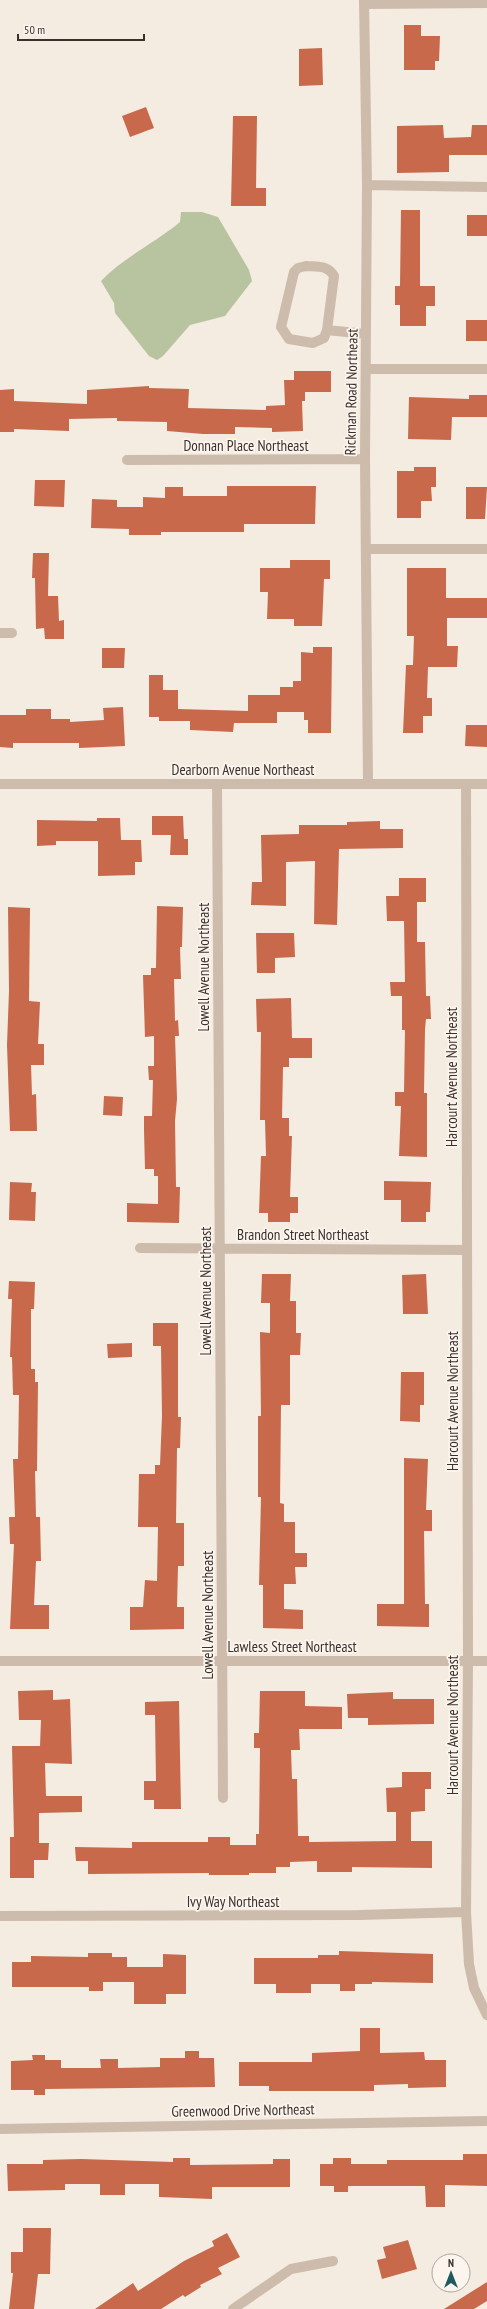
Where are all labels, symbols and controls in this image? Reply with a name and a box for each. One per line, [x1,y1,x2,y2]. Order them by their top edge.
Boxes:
scale bar [18,16,144,42]
text: 50 m [24,22,45,37]
street label: Rickman Road Northeast [340,328,362,456]
street label: Donnan Place Northeast [183,436,309,455]
street label: Dearborn Avenue Northeast [172,760,314,779]
street label: Lowell Avenue Northeast [194,903,213,1031]
street label: Harcourt Avenue Northeast [442,1007,461,1147]
street label: Brandon Street Northeast [237,1225,369,1244]
street label: Lowell Avenue Northeast [196,1227,215,1355]
street label: Harcourt Avenue Northeast [443,1331,462,1471]
street label: Lowell Avenue Northeast [198,1551,217,1679]
street label: Lawless Street Northeast [227,1637,357,1656]
street label: Harcourt Avenue Northeast [443,1655,462,1795]
street label: Ivy Way Northeast [187,1892,279,1911]
street label: Greenwood Drive Northeast [171,2099,315,2121]
north arrow [431,2253,471,2293]
text: N [448,2256,454,2270]

